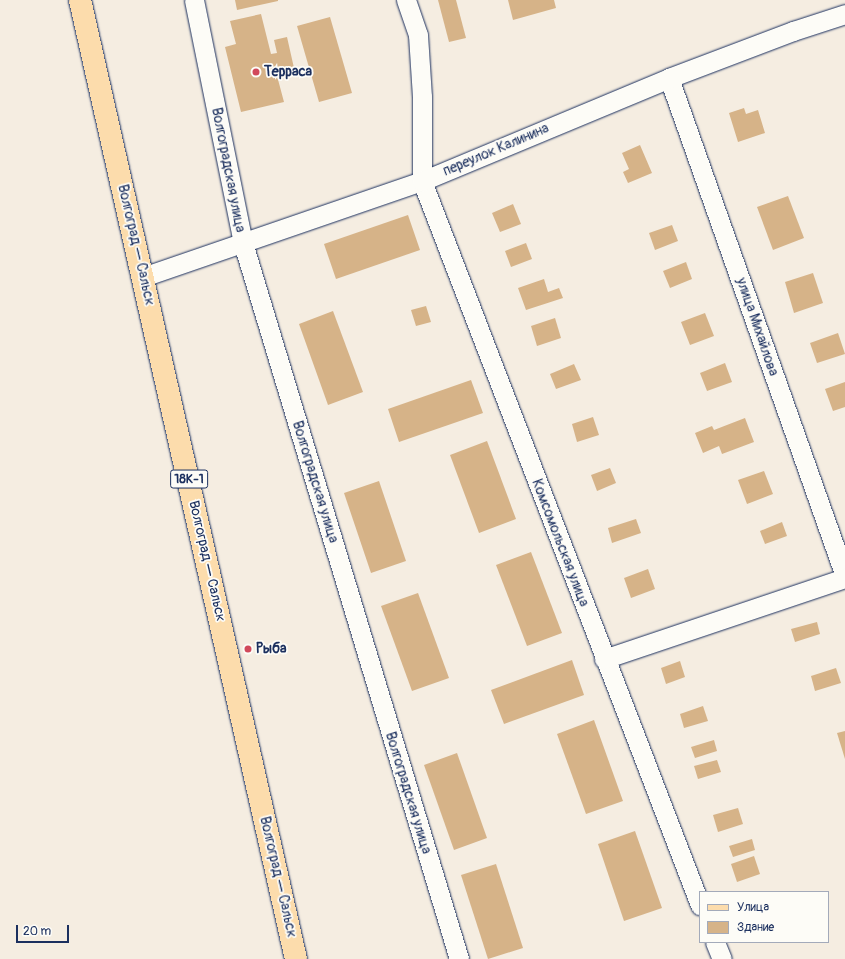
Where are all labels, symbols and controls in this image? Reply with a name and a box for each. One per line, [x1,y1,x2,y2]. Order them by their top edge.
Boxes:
place label: Терраса [264,64,312,80]
marker: Терраса [251,67,261,77]
street label: Волгоградская улица [208,106,248,234]
street label: переулок Калинина [440,120,552,180]
street label: Волгоград — Сальск [114,183,158,307]
street label: улица Михайлова [732,276,782,378]
street label: Волгоградская улица [288,419,342,545]
road number: 18К-1 [170,468,208,490]
street label: Комсомольская улица [528,477,592,609]
street label: Волгоград — Сальск [185,499,229,623]
place label: Рыба [256,641,287,657]
marker: Рыба [243,644,253,654]
street label: Волгоградская улица [381,730,435,856]
street label: Волгоград — Сальск [256,815,300,939]
legend [699,891,829,943]
text: Улица [737,900,769,915]
scale bar [18,917,71,943]
text: Здание [737,920,774,935]
text: 20 m [23,924,51,939]

